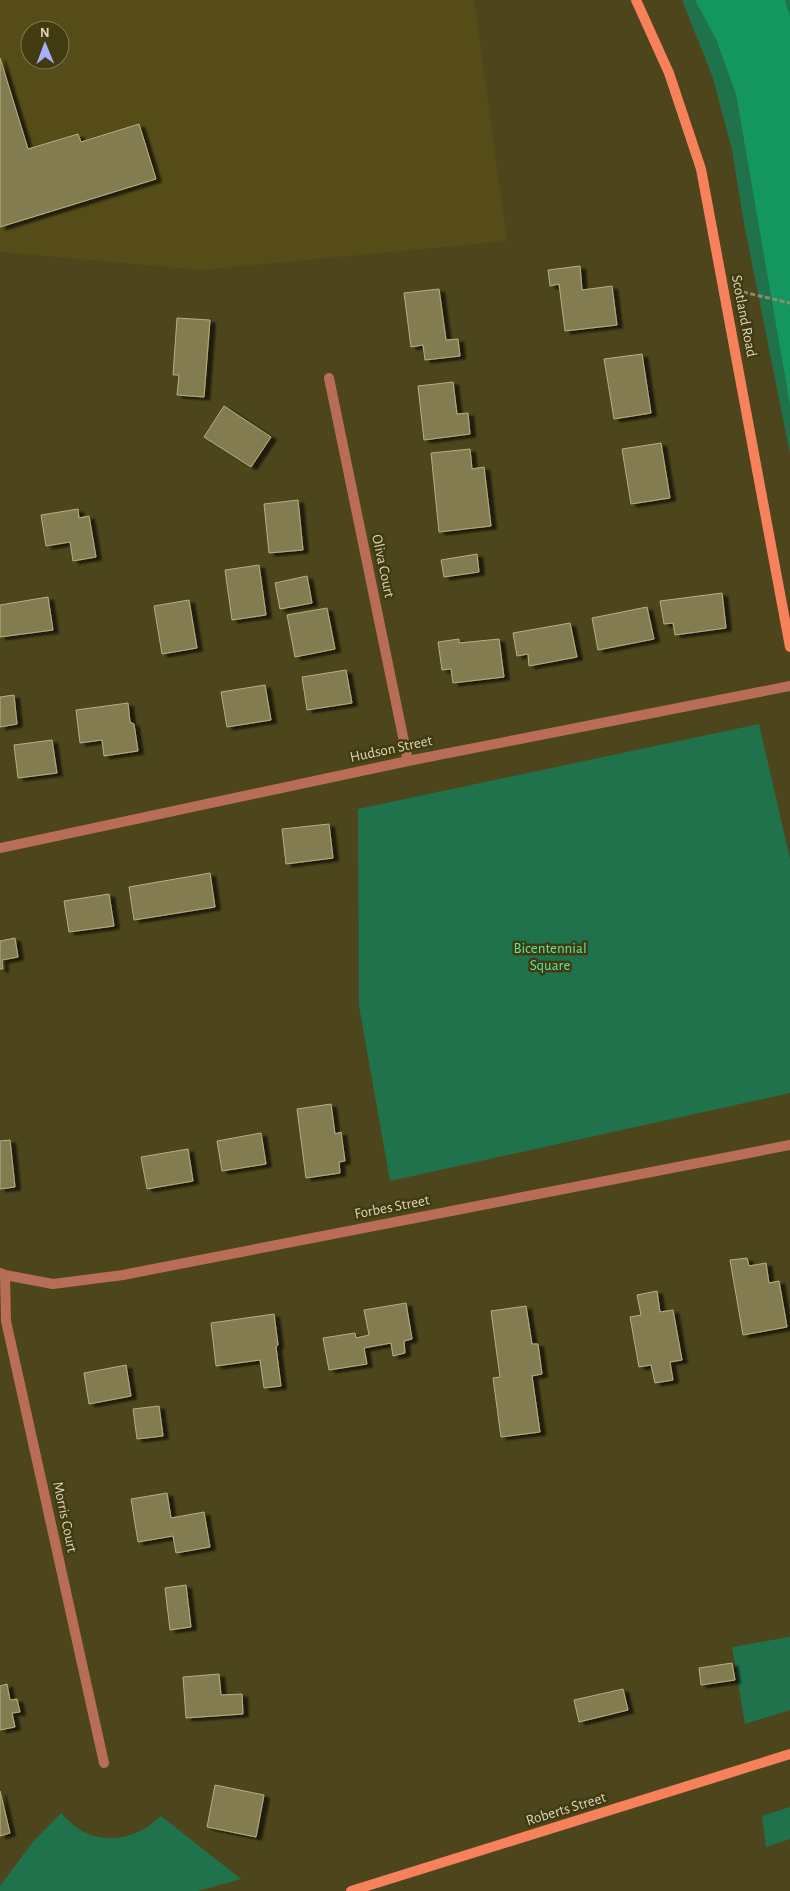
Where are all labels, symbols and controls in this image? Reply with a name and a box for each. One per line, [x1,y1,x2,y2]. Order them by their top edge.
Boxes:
north arrow [20,20,70,70]
text: N [40,26,50,40]
street label: Scotland Road [729,274,759,358]
street label: Oliva Court [369,533,397,599]
street label: Hudson Street [348,733,434,765]
park label: Bicentennial Square [513,941,587,973]
street label: Forbes Street [353,1192,431,1222]
street label: Morris Court [50,1480,80,1554]
street label: Roberts Street [524,1790,608,1828]

